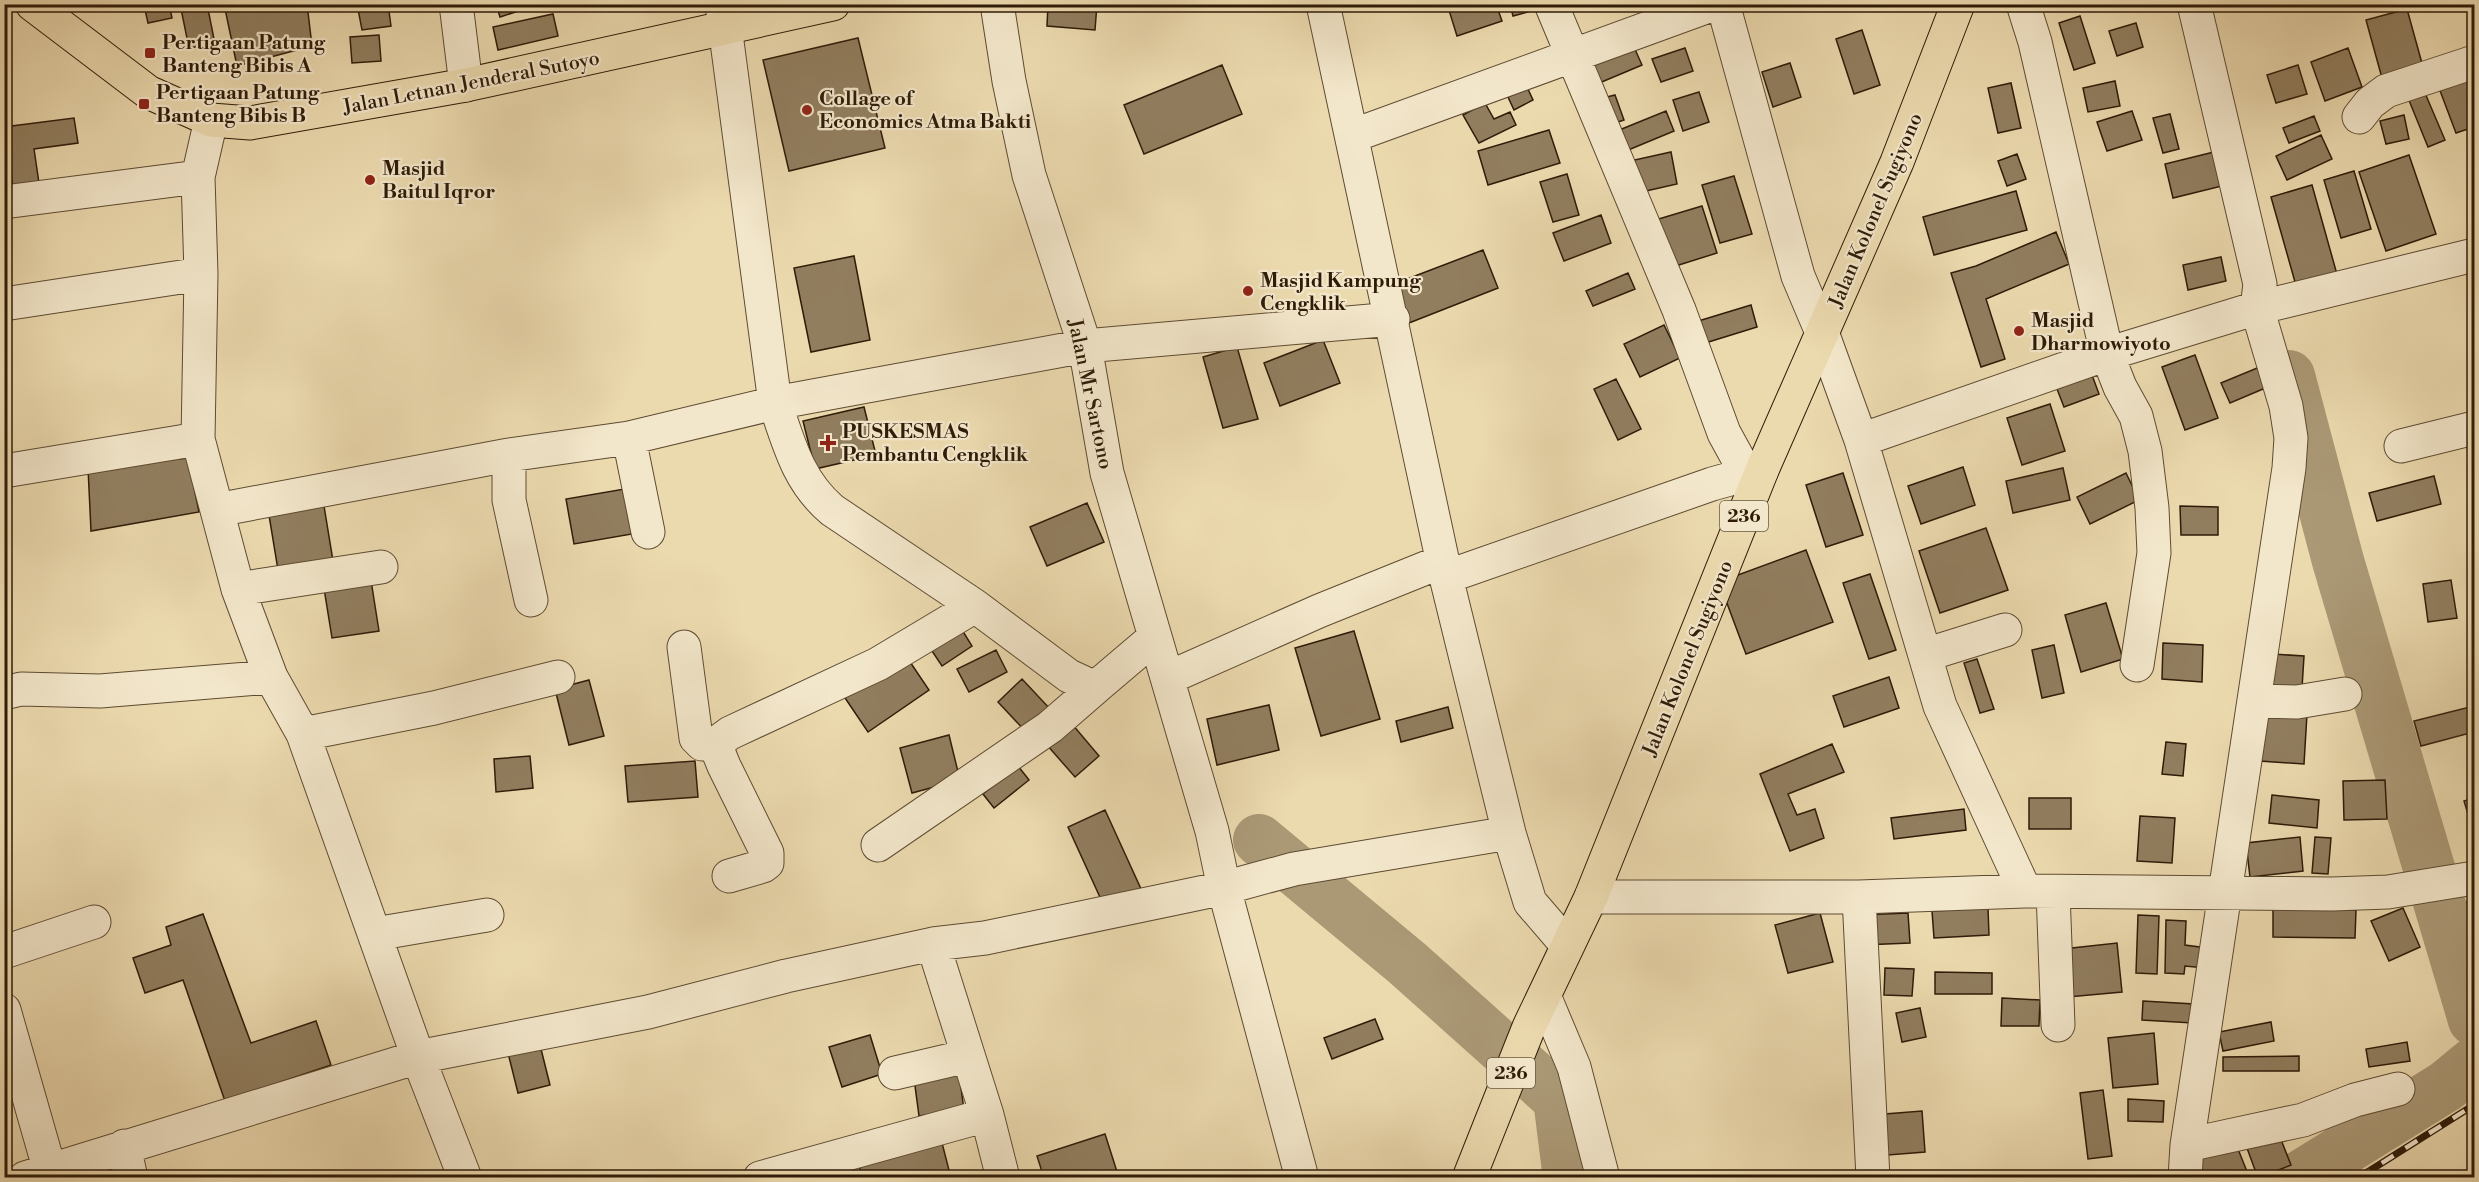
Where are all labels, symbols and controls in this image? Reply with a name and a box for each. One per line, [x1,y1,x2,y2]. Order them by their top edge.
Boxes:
place label: Pertigaan Patung Banteng Bibis A [162,31,326,79]
marker: Pertigaan Patung Banteng Bibis A [143,46,157,60]
street label: Jalan Letnan Jenderal Sutoyo [340,46,602,121]
place label: Pertigaan Patung Banteng Bibis B [156,81,320,129]
place label: Collage of Economics Atma Bakti [819,87,1032,135]
marker: Pertigaan Patung Banteng Bibis B [137,97,151,111]
marker: Collage of Economics Atma Bakti [800,103,814,117]
street label: Jalan Kolonel Sugiyono [1824,109,1929,313]
place label: Masjid Baitul Iqror [382,157,495,205]
marker: Masjid Baitul Iqror [363,173,377,187]
place label: Masjid Kampung Cengklik [1260,269,1421,317]
marker: Masjid Kampung Cengklik [1241,284,1255,298]
place label: Masjid Dharmowiyoto [2031,309,2171,357]
street label: Jalan Mr Sartono [1061,316,1118,472]
marker: Masjid Dharmowiyoto [2012,324,2026,338]
place label: PUSKESMAS Pembantu Cengklik [842,420,1029,468]
marker: PUSKESMAS Pembantu Cengklik [819,434,837,452]
road number: 236 [1720,501,1768,531]
street label: Jalan Kolonel Sugiyono [1637,557,1739,761]
road number: 236 [1487,1058,1535,1088]

